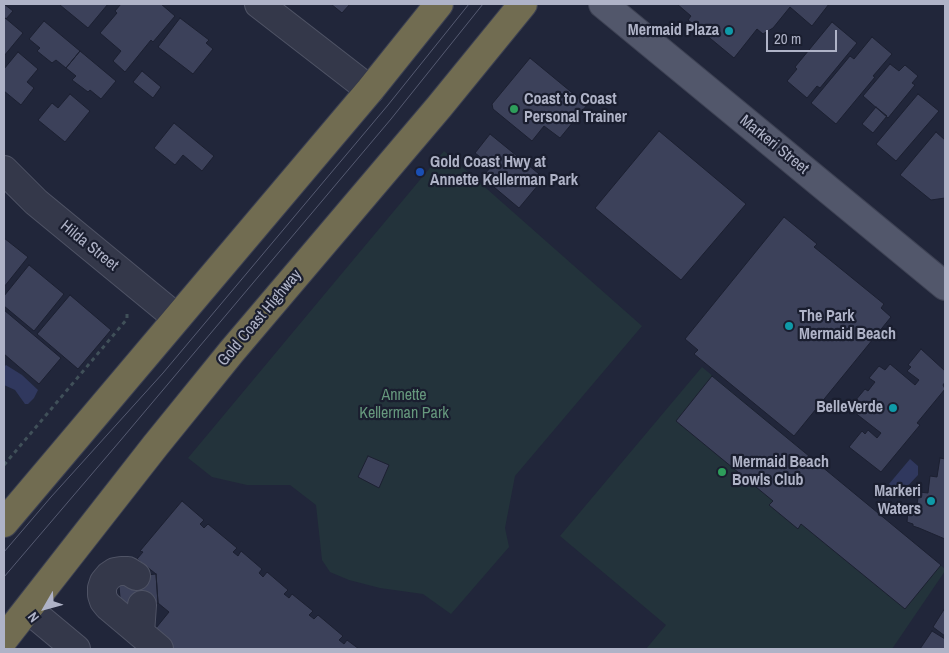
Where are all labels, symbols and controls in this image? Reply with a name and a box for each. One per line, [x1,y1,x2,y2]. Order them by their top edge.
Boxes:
scale bar [769,20,840,52]
place label: Mermaid Plaza [628,21,719,41]
marker: Mermaid Plaza [723,25,735,37]
text: 20 m [774,28,801,49]
place label: Coast to Coast Personal Trainer [524,90,627,128]
marker: Coast to Coast Personal Trainer [508,103,520,115]
street label: Markeri Street [736,111,812,179]
place label: Gold Coast Hwy at Annette Kellerman Park [430,153,578,191]
marker: Gold Coast Hwy at Annette Kellerman Park [414,166,426,178]
street label: Hilda Street [56,217,122,275]
street label: Gold Coast Highway [214,266,306,370]
place label: The Park Mermaid Beach [799,307,896,345]
marker: The Park Mermaid Beach [783,320,795,332]
park label: Annette Kellerman Park [359,386,449,424]
place label: BelleVerde [816,398,883,418]
marker: BelleVerde [887,402,899,414]
place label: Mermaid Beach Bowls Club [732,453,829,491]
marker: Mermaid Beach Bowls Club [716,466,728,478]
place label: Markeri Waters [874,482,921,520]
marker: Markeri Waters [925,495,937,507]
north arrow [20,583,70,633]
text: N [24,608,43,626]

